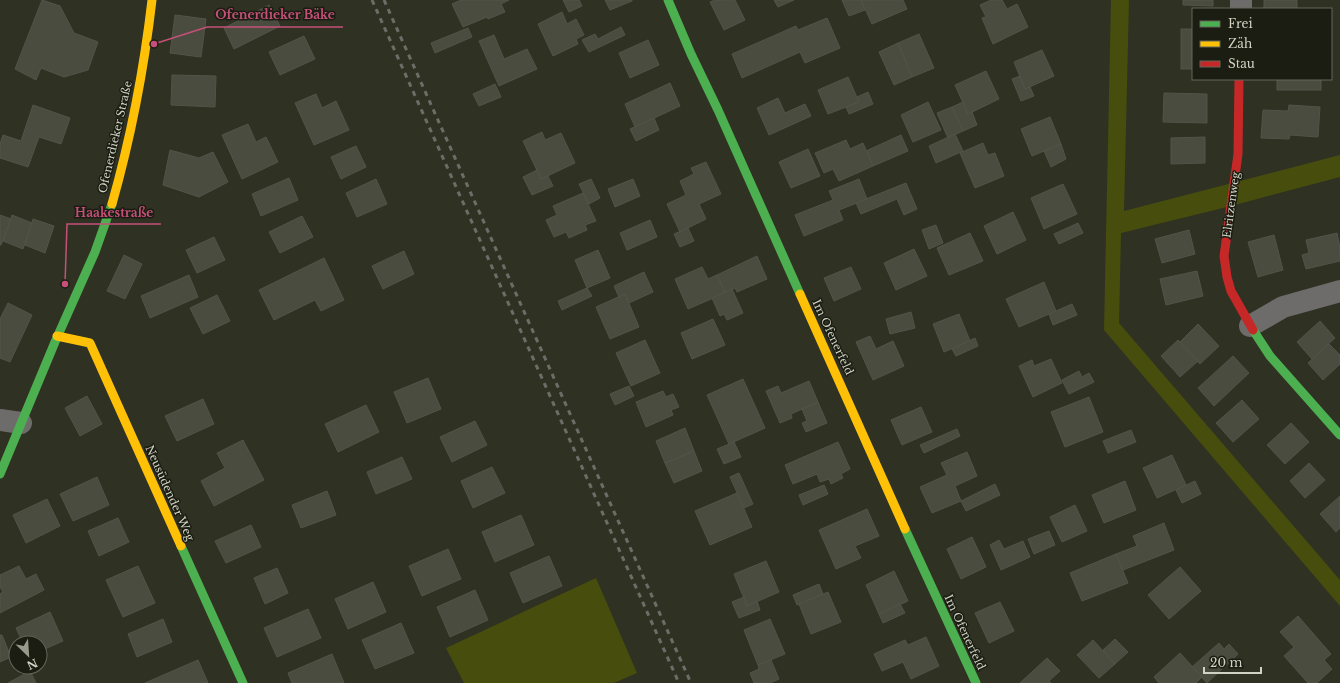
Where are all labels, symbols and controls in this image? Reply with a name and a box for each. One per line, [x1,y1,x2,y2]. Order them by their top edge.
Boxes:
callout: Ofenerdieker Bäke [207,3,343,27]
text: Ofenerdieker Bäke [215,7,335,22]
legend [1192,8,1332,80]
text: Frei [1228,16,1253,31]
text: Zäh [1228,36,1252,51]
text: Stau [1228,56,1255,71]
street label: Ofenerdieker Straße [95,80,135,194]
street label: Elritzenweg [1219,171,1243,239]
callout: Haakestraße [67,200,161,224]
text: Haakestraße [75,205,153,220]
street label: Im Ofenerfeld [809,297,857,377]
street label: Neusüdender Weg [143,443,198,543]
street label: Im Ofenerfeld [941,592,989,672]
north arrow [8,635,48,675]
scale bar [1204,649,1261,675]
text: 20 m [1210,655,1242,670]
text: N [24,656,40,673]

